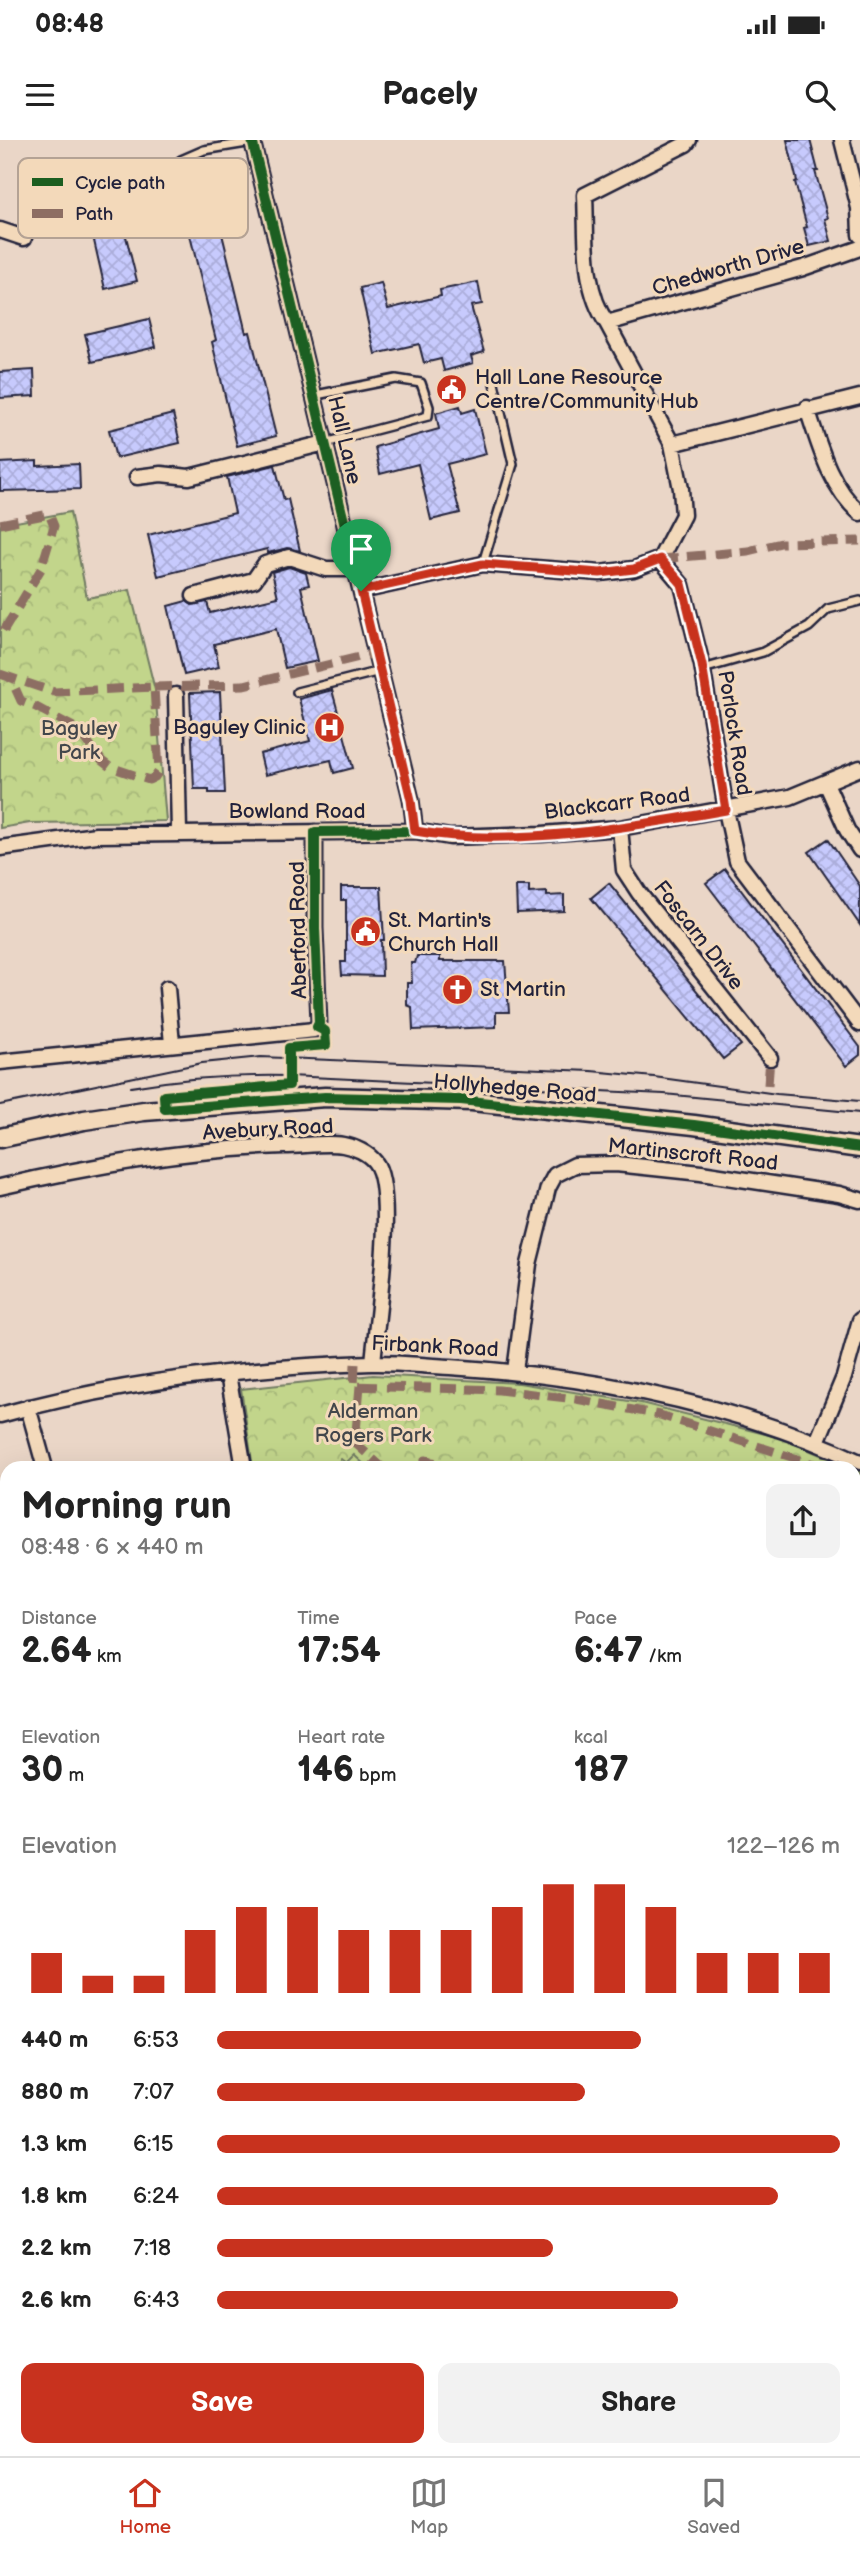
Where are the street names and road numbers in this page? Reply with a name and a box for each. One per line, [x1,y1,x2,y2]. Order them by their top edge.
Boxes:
street label: Chedworth Drive [649,234,807,301]
street label: Hall Lane [322,393,367,487]
street label: Porlock Road [712,669,757,797]
street label: Blackcarr Road [543,782,691,825]
street label: Bowland Road [228,799,366,824]
street label: Aberford Road [285,861,312,999]
street label: Foscarn Drive [648,876,749,995]
street label: Hollyhedge Road [433,1069,597,1108]
street label: Avebury Road [202,1114,334,1145]
street label: Martinscroft Road [607,1133,779,1176]
street label: Firbank Road [371,1331,499,1362]

